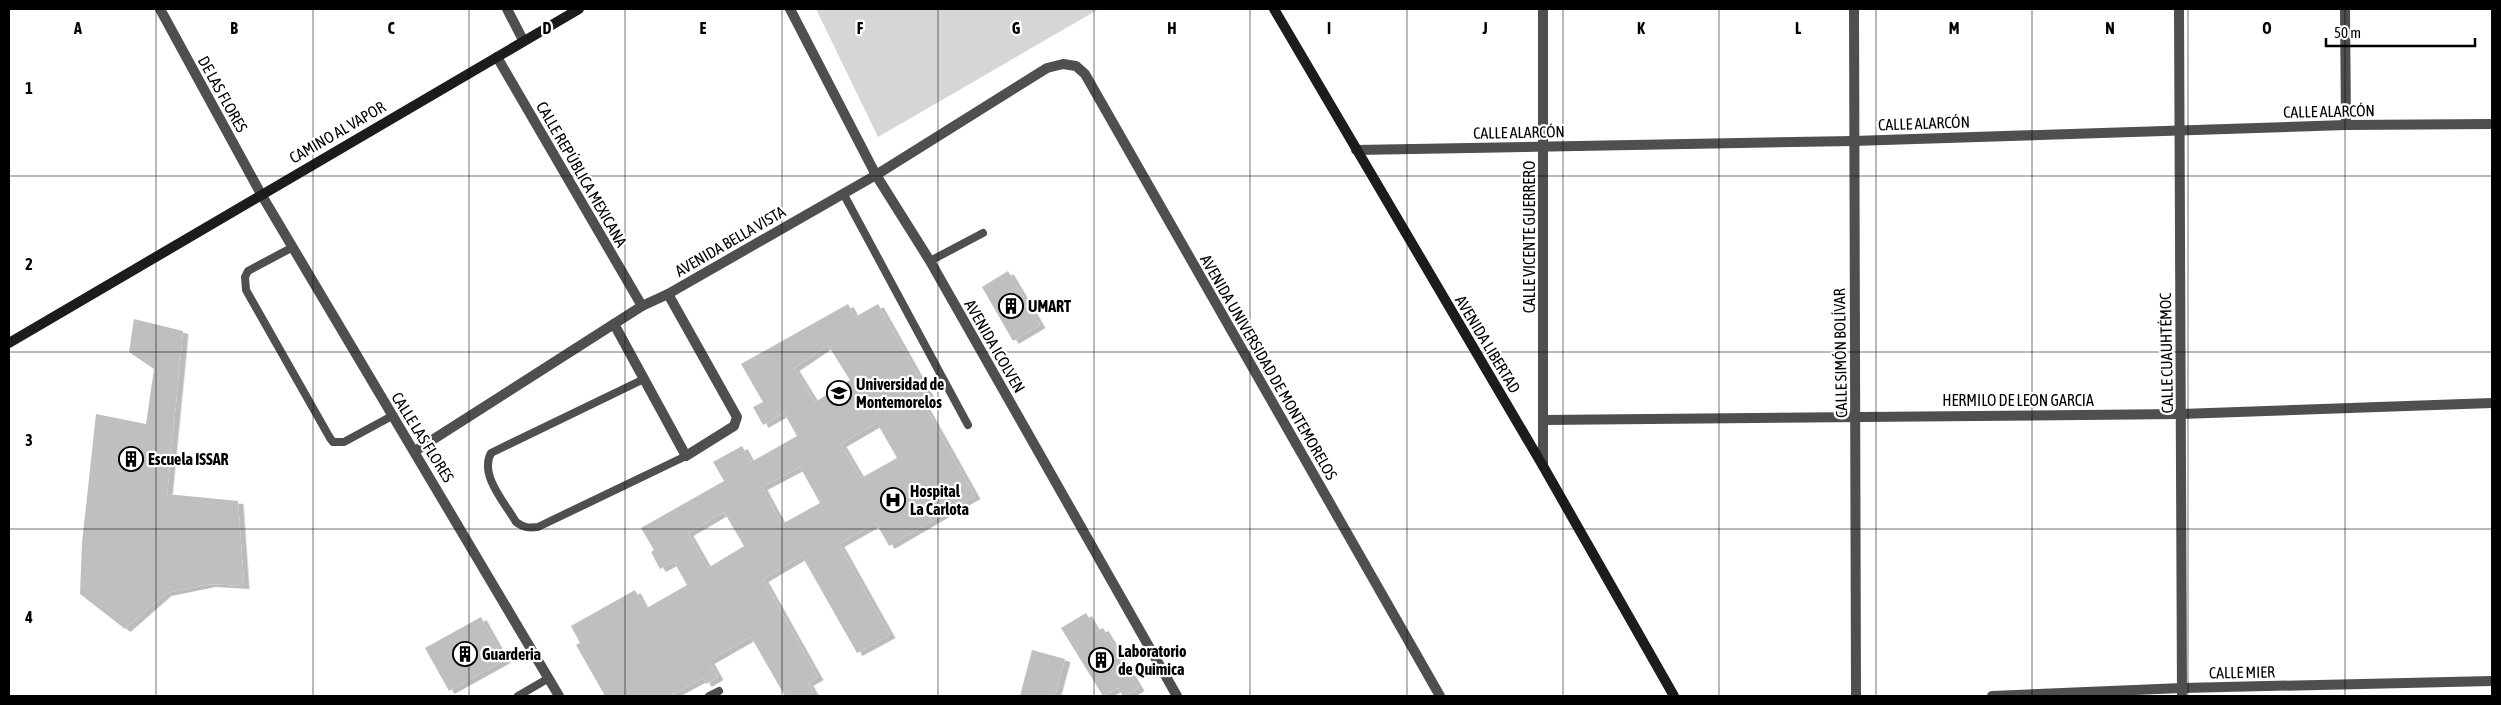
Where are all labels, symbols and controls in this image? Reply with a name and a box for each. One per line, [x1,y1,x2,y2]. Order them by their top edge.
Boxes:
scale bar [2326,15,2475,47]
text: A [73,19,82,37]
text: B [230,19,238,37]
text: C [387,19,395,37]
text: D [543,19,552,37]
text: E [700,19,707,37]
text: F [857,19,864,37]
text: G [1012,19,1021,37]
text: H [1167,19,1177,37]
text: I [1327,19,1331,37]
text: J [1481,19,1488,37]
text: K [1637,19,1645,37]
text: L [1795,19,1802,37]
text: M [1949,19,1959,37]
text: N [2105,19,2115,37]
text: O [2262,19,2272,37]
text: 50 m [2334,24,2361,41]
street label: DE LAS FLORES [195,53,251,135]
text: 1 [25,79,33,97]
street label: CAMINO AL VAPOR [286,97,388,167]
street label: CALLE REPÚBLICA MEXICANA [533,98,631,250]
street label: CALLE ALARCÓN [2283,101,2375,121]
street label: CALLE ALARCÓN [1878,112,1970,134]
street label: CALLE ALARCÓN [1473,122,1565,142]
street label: CALLE VICENTE GUERRERO [1520,161,1538,313]
street label: AVENIDA BELLA VISTA [672,202,788,280]
street label: AVENIDA UNIVERSIDAD DE MONTEMORELOS [1197,251,1341,483]
text: 2 [25,255,33,273]
street label: CALLE SIMÓN BOLÍVAR [1830,288,1850,418]
street label: AVENIDA LIBERTAD [1452,292,1524,396]
street label: CALLE CUAUHTÉMOC [2156,292,2176,414]
building icon: UMART [998,293,1024,319]
street label: AVENIDA ICOLVEN [961,296,1029,396]
place label: UMART [1028,297,1072,315]
place label: Universidad de Montemorelos [856,375,944,411]
school or university icon: Universidad de Montemorelos [826,380,852,406]
street label: CALLE LAS FLORES [388,389,458,486]
street label: HERMILO DE LEON GARCIA [1942,391,2094,409]
text: 3 [25,431,33,449]
building icon: Escuela ISSAR [118,446,144,472]
place label: Escuela ISSAR [148,450,229,468]
place label: Hospital La Carlota [910,482,969,518]
hospital icon: Hospital La Carlota [880,487,906,513]
text: 4 [24,608,33,626]
building icon: Guarderia [452,641,478,667]
place label: Laboratorio de Quimica [1118,642,1187,678]
place label: Guarderia [482,645,541,663]
building icon: Laboratorio de Quimica [1088,647,1114,673]
street label: CALLE MIER [2209,662,2275,682]

